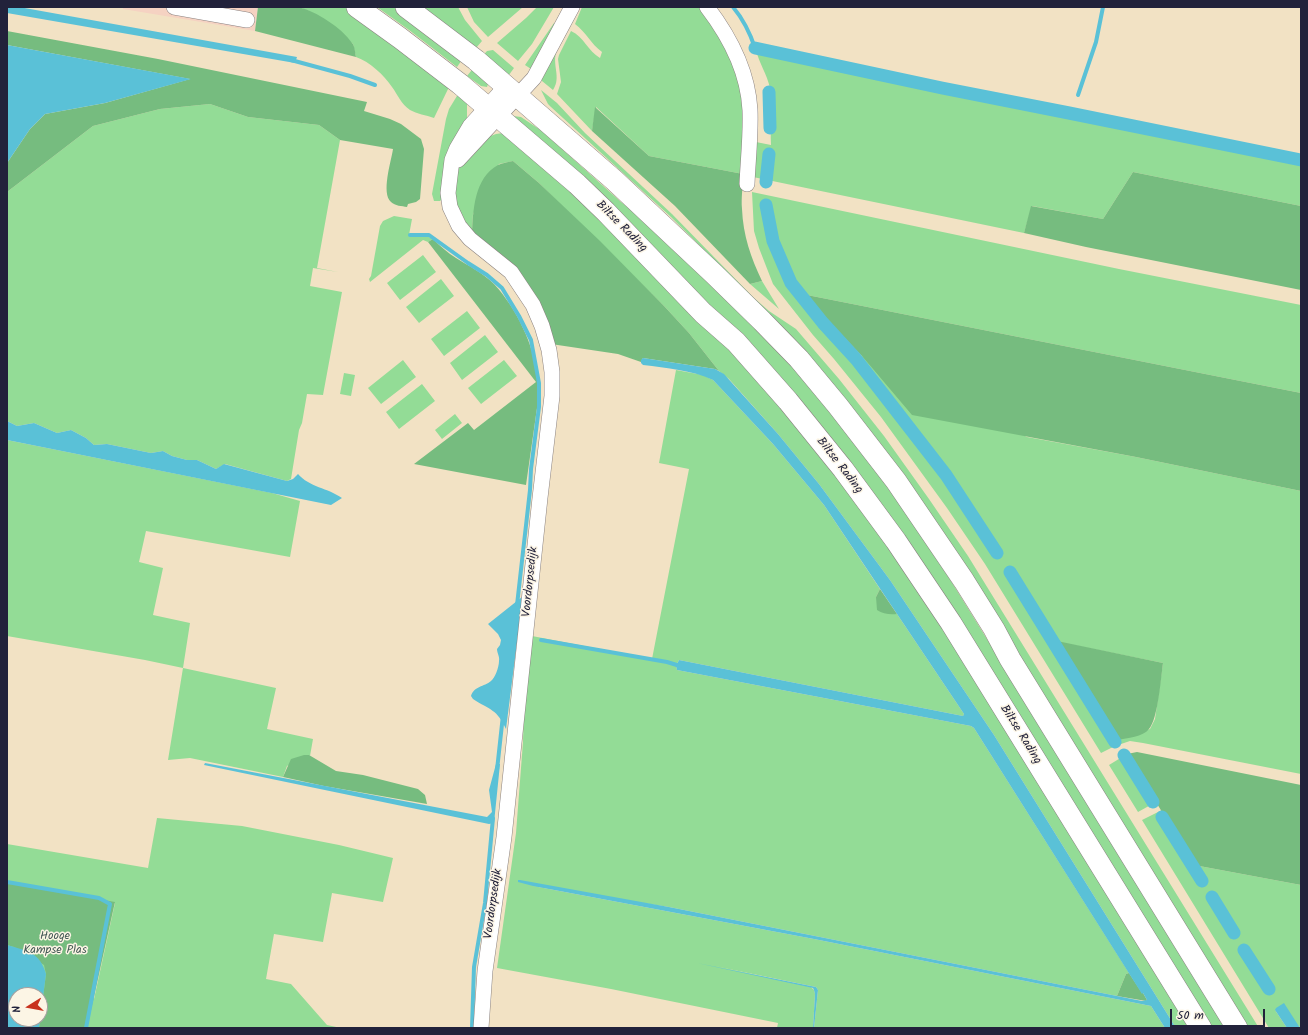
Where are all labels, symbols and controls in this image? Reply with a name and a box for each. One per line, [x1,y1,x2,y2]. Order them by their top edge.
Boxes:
street label: Biltse Rading [592,198,650,256]
street label: Biltse Rading [813,435,865,497]
street label: Voordorpsedijk [520,546,542,618]
street label: Biltse Rading [996,703,1044,767]
street label: Voordorpsedijk [482,868,506,940]
park label: Hooge Kampse Plas [23,930,87,958]
north arrow [8,987,48,1027]
scale bar [1172,1001,1267,1027]
text: N [8,1004,27,1014]
text: 50 m [1177,1006,1204,1025]

